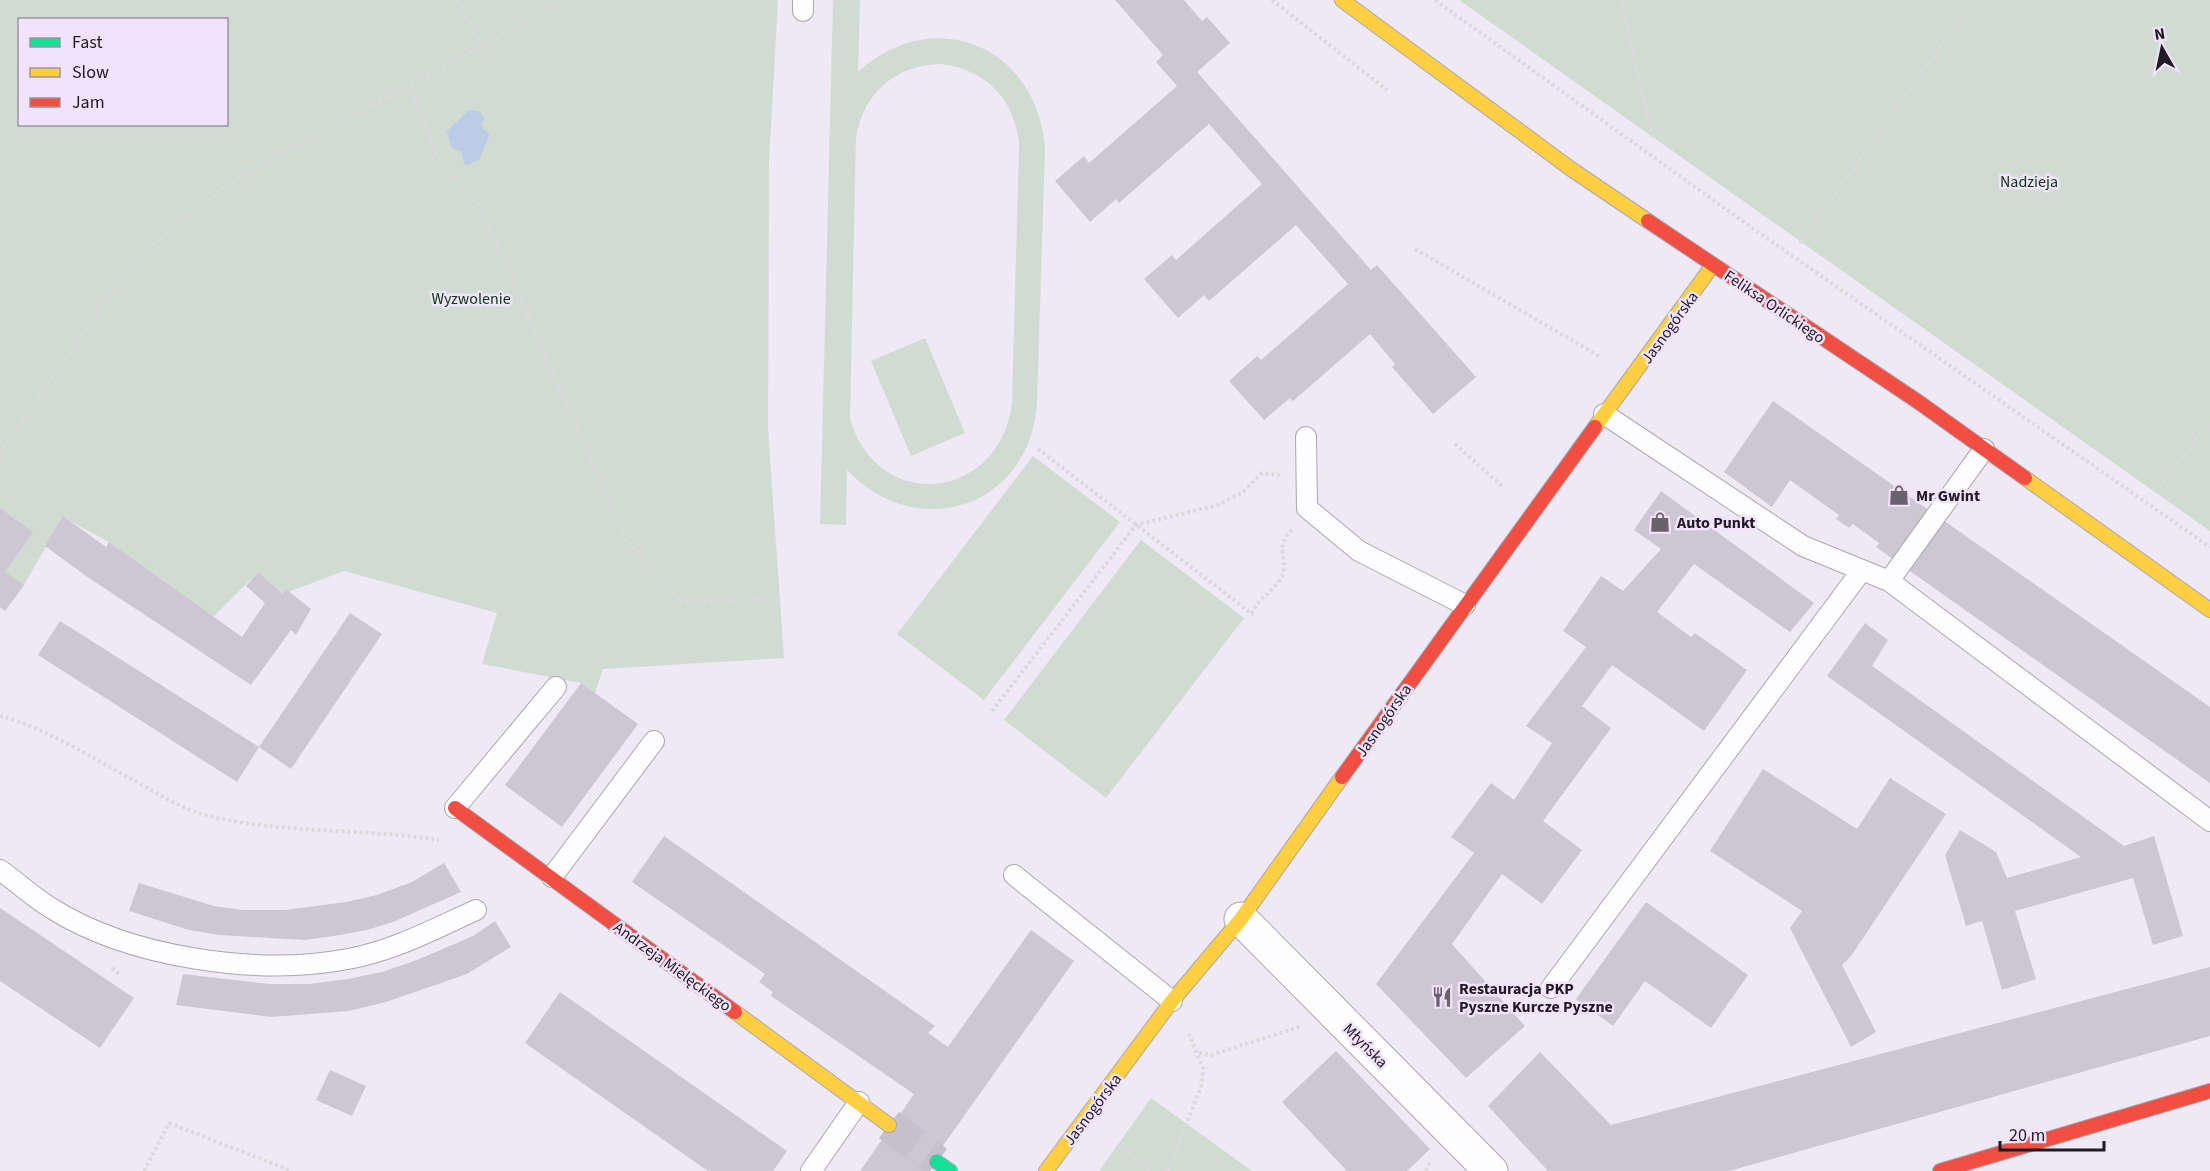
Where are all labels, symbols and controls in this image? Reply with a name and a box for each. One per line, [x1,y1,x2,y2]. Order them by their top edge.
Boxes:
legend [18,18,228,126]
north arrow [2132,18,2192,78]
text: N [2153,22,2167,46]
text: Fast [72,30,103,55]
text: Slow [72,60,109,85]
text: Jam [72,90,105,115]
park label: Nadzieja [2000,171,2058,193]
street label: Feliksa Orlickiego [1720,265,1829,349]
street label: Jasnogórska [1636,287,1704,368]
park label: Wyzwolenie [431,288,511,310]
shop icon: Mr Gwint [1887,483,1911,507]
place label: Mr Gwint [1916,485,1980,507]
shop icon: Auto Punkt [1648,510,1672,534]
place label: Auto Punkt [1676,512,1755,534]
street label: Jasnogórska [1351,680,1417,761]
street label: Andrzeja Mielęckiego [609,917,736,1017]
place label: Restauracja PKP Pyszne Kurcze Pyszne [1459,978,1613,1018]
restaurant icon: Restauracja PKP Pyszne Kurcze Pyszne [1430,985,1454,1009]
street label: Młyńska [1338,1018,1393,1073]
street label: Jasnogórska [1059,1069,1127,1150]
scale bar [2000,1114,2104,1152]
text: 20 m [2009,1123,2045,1148]

